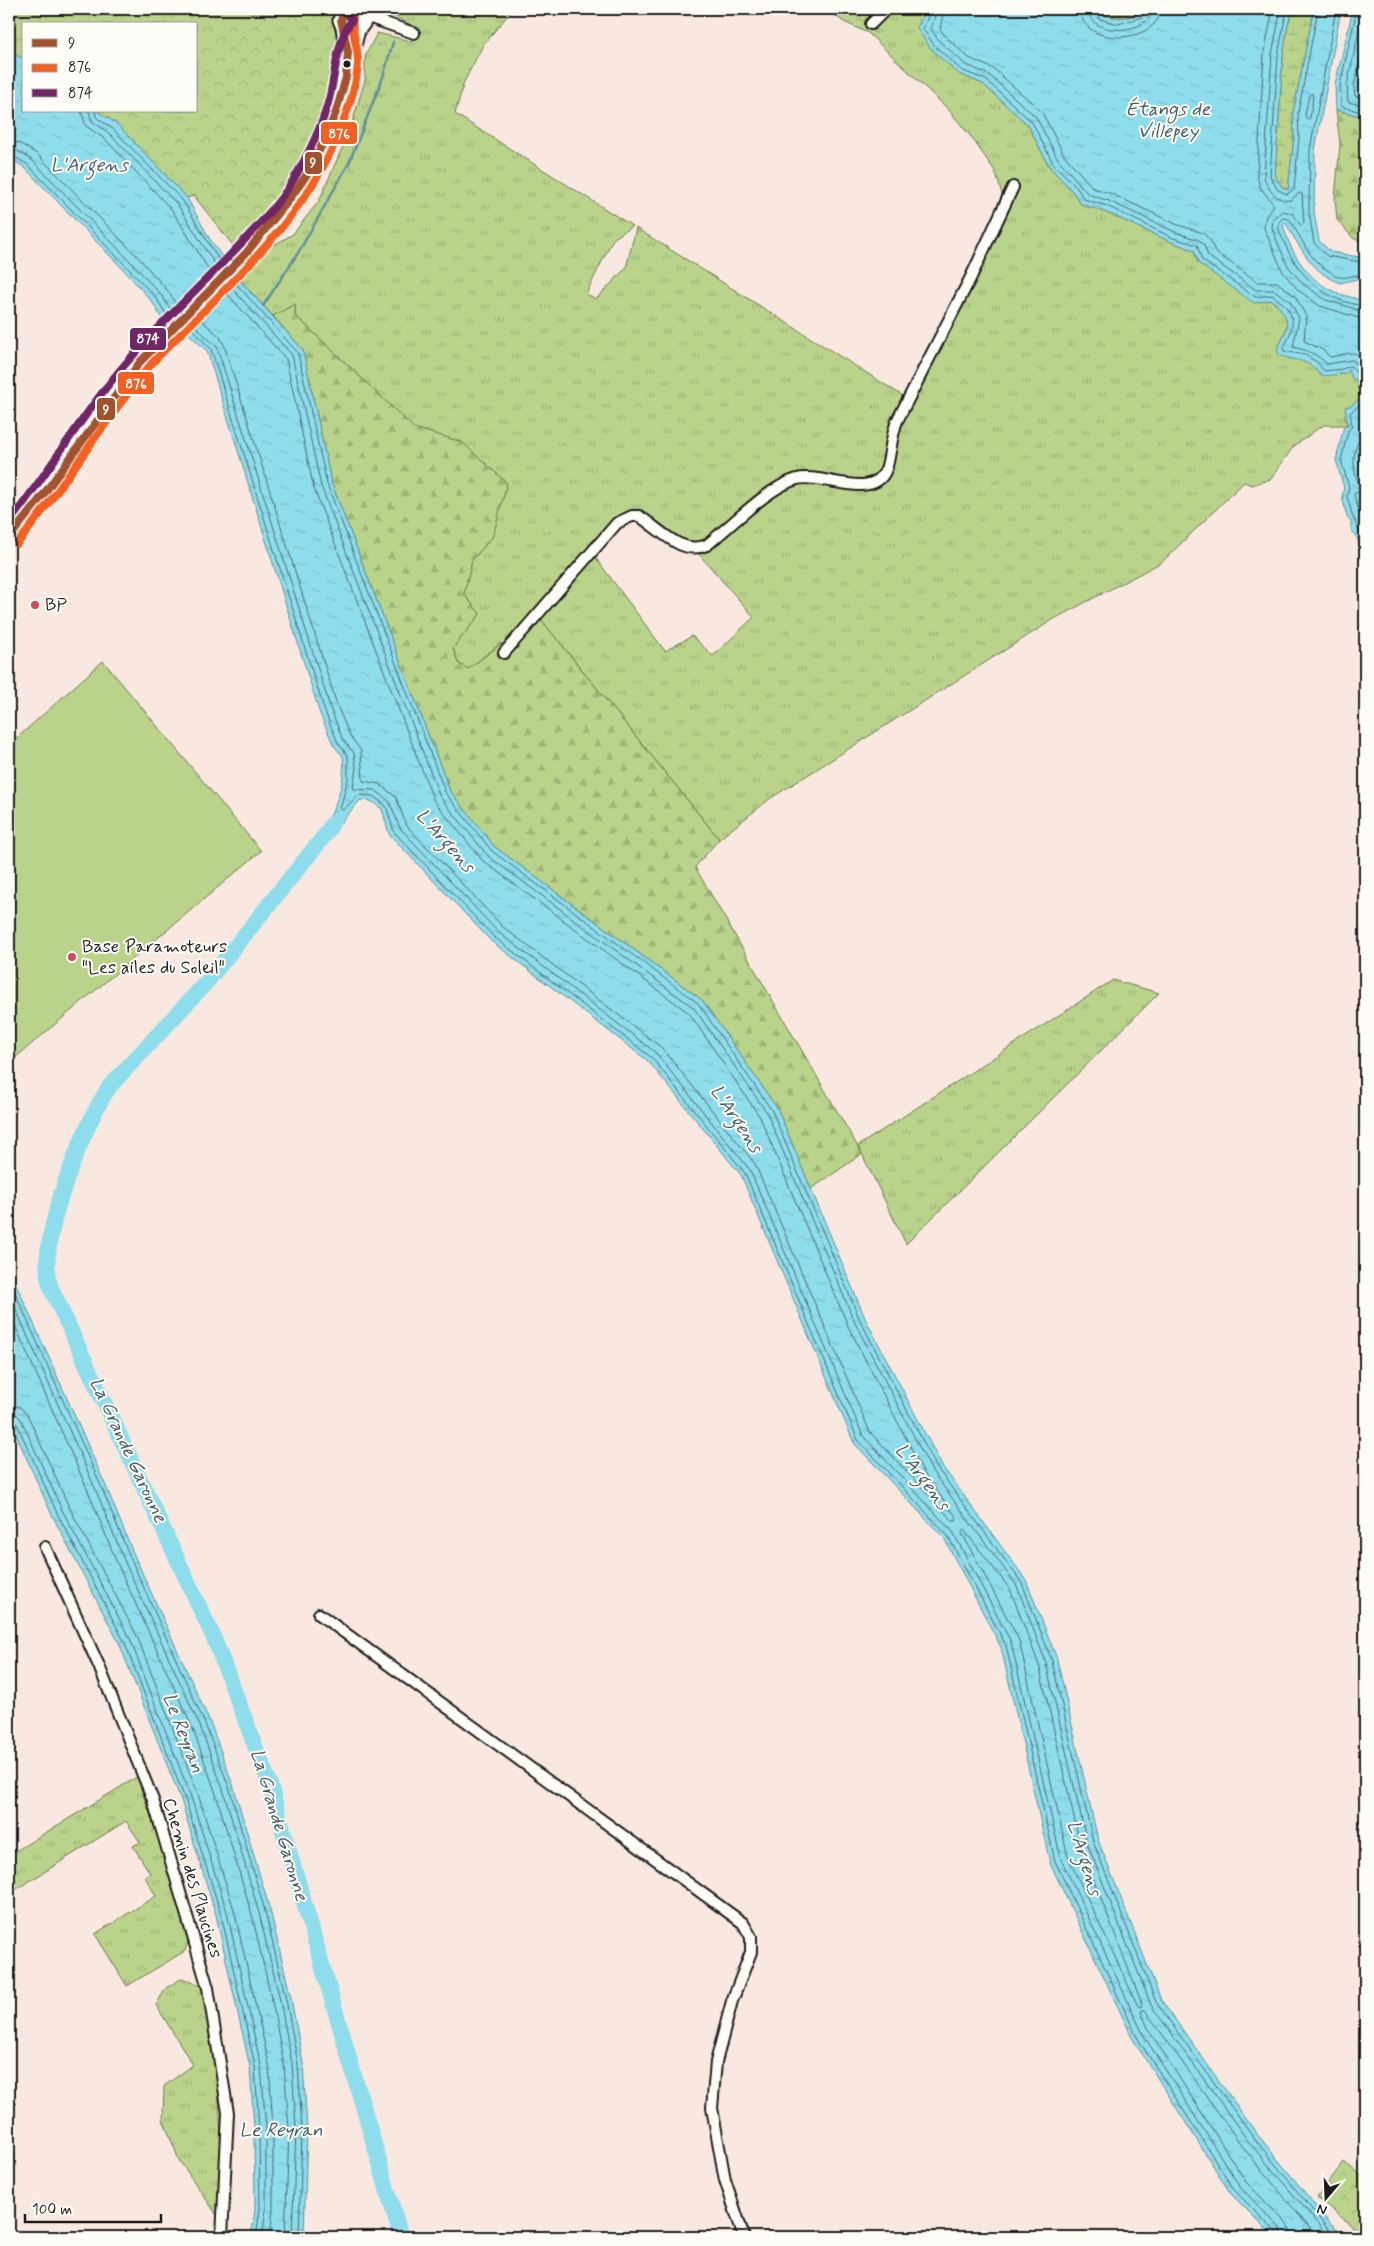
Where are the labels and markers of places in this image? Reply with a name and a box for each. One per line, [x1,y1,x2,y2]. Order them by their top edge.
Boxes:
unlabelled marker [342,59,352,69]
place label: BP [45,593,67,617]
marker: BP [29,599,41,611]
place label: Base Paramoteurs "Les ailes du Soleil" [82,935,227,980]
marker: Base Paramoteurs "Les ailes du Soleil" [66,951,78,963]

